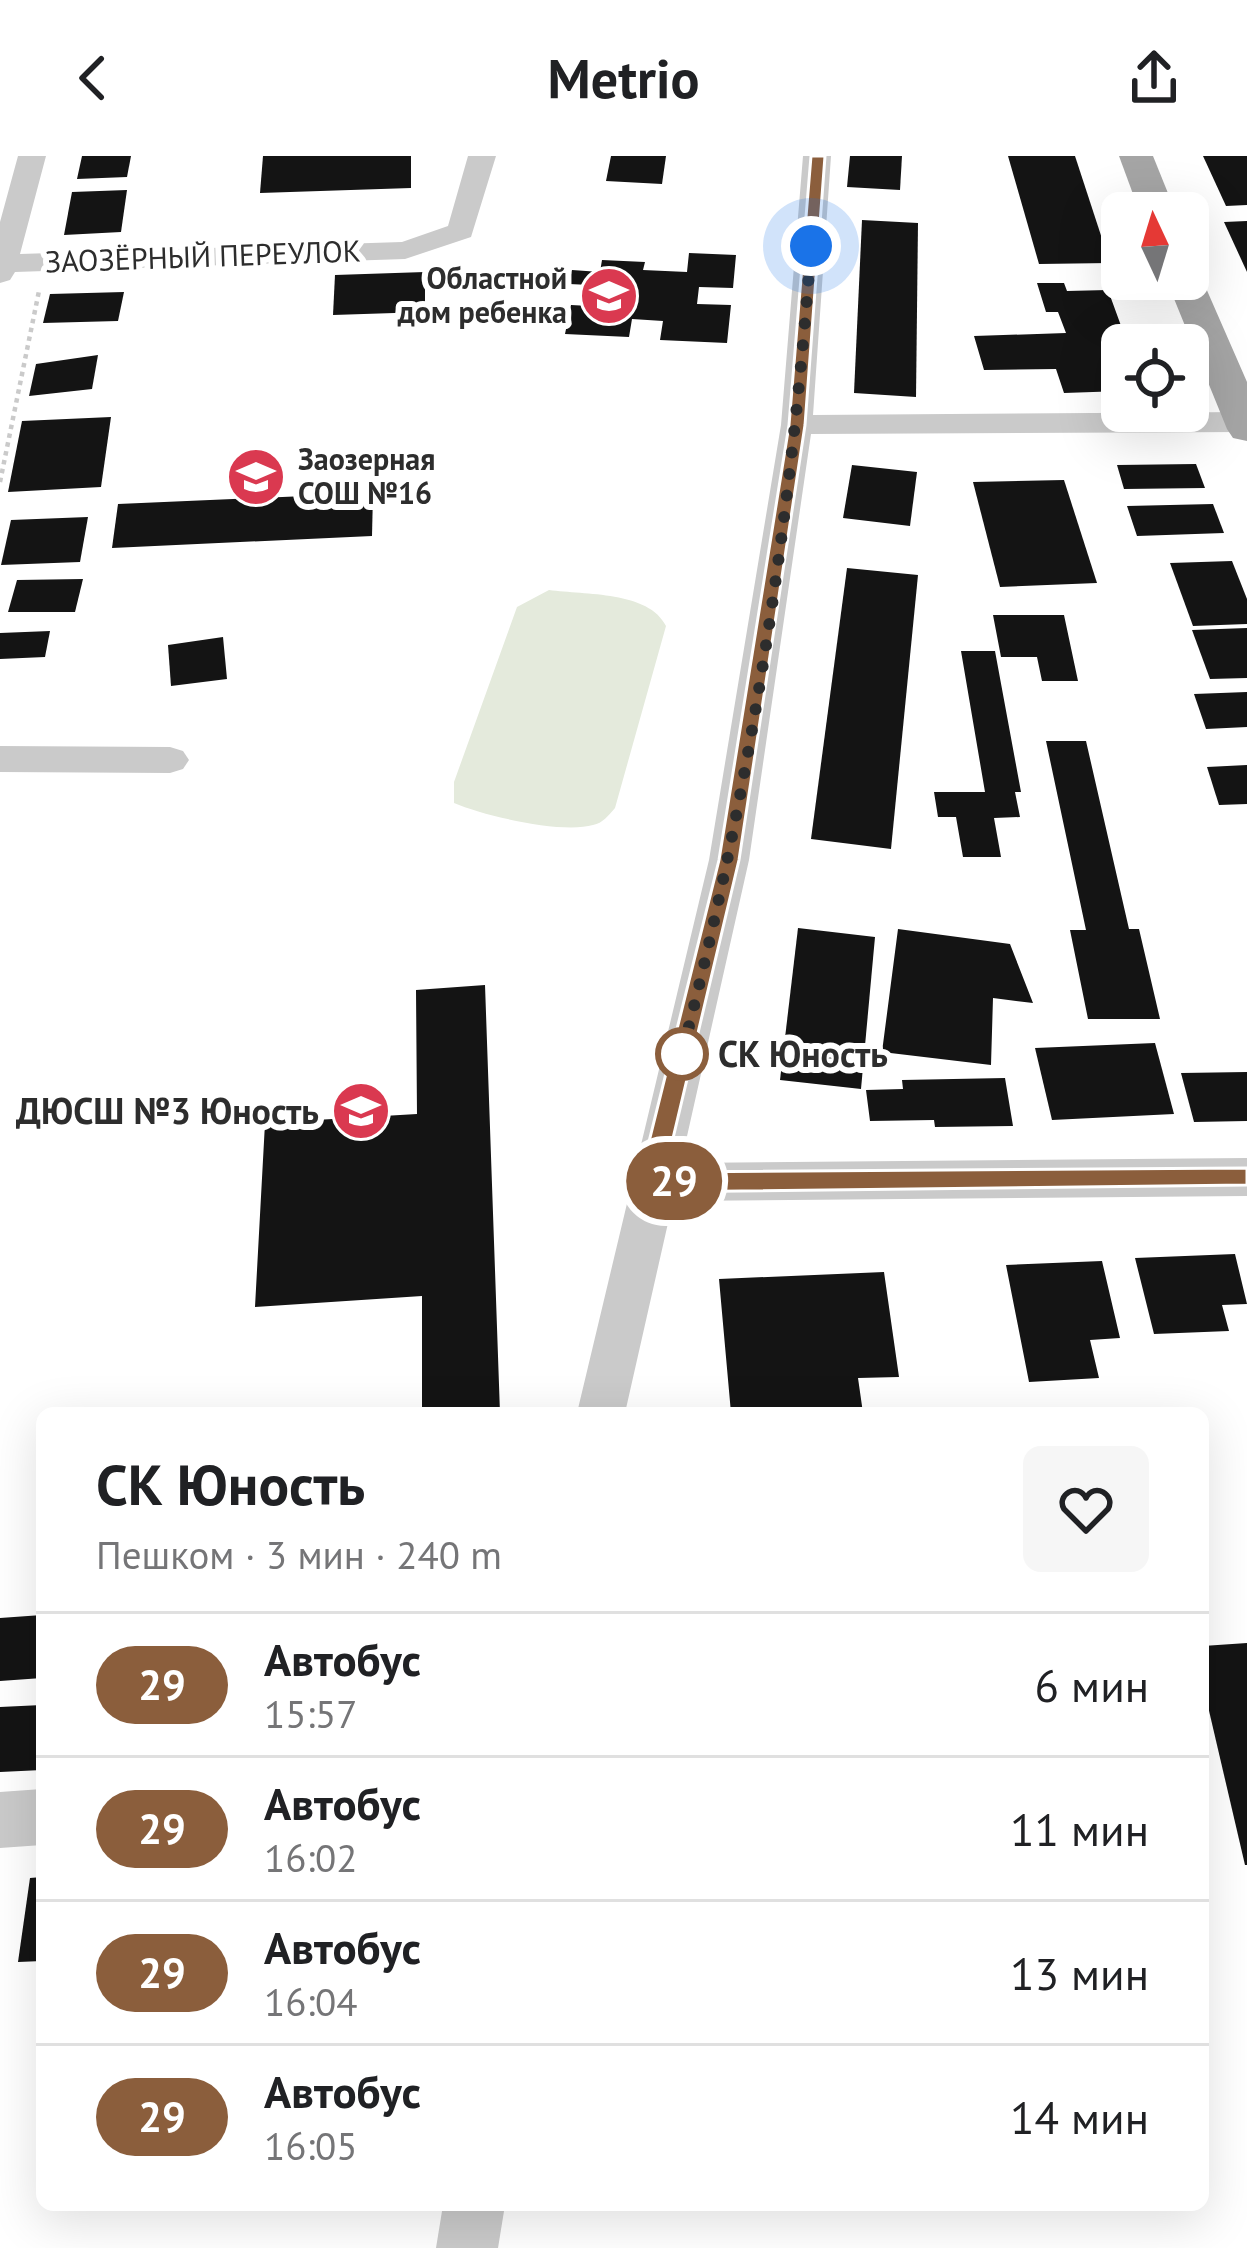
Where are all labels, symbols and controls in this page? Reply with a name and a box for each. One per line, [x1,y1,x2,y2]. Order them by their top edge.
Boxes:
text: Metrio [548,43,699,113]
icon: back [60,45,126,111]
icon: share [1121,45,1187,111]
north arrow [1101,192,1209,300]
map controls [1101,192,1209,432]
your location [781,216,841,276]
street label: ЗАОЗЁРНЫЙ ПЕРЕУЛОК [44,230,362,281]
place label: Областной дом ребенка [397,258,567,331]
school or university icon: Областной дом ребенка [578,265,640,327]
button: locate [1101,324,1209,432]
place label: Заозерная СОШ №16 [298,439,435,512]
school or university icon: Заозерная СОШ №16 [225,446,287,508]
marker: СК Юность [657,1029,707,1079]
place label: СК Юность [718,1030,888,1077]
school or university icon: ДЮСШ №3 Юность [330,1080,392,1142]
place label: ДЮСШ №3 Юность [16,1087,319,1134]
line badge: 29 [620,1142,728,1220]
text: 29 [650,1153,698,1208]
button: heart [1023,1446,1149,1572]
text: СК Юность [96,1447,365,1521]
text: Пешком · 3 мин · 240 m [96,1529,502,1580]
text: Автобус [264,1630,421,1688]
text: 6 мин [1035,1656,1149,1714]
text: 29 [138,1657,186,1712]
text: 15:57 [264,1688,358,1739]
text: Автобус [264,1774,421,1832]
text: 11 мин [1010,1800,1149,1858]
text: 29 [138,1801,186,1856]
text: 16:02 [264,1832,358,1883]
text: Автобус [264,1918,421,1976]
text: 13 мин [1010,1944,1149,2002]
text: 29 [138,1945,186,2000]
text: 16:04 [264,1976,358,2027]
text: Автобус [264,2062,421,2120]
text: 14 мин [1010,2088,1149,2146]
text: 29 [138,2089,186,2144]
text: 16:05 [264,2120,358,2171]

